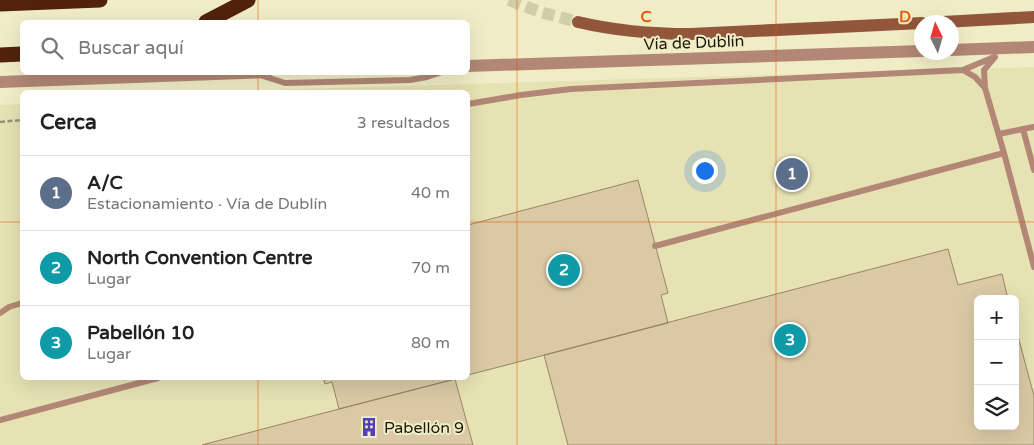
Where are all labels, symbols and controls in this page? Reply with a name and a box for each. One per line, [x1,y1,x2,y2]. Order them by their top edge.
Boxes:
text: C [640,7,652,27]
text: D [899,7,911,27]
north arrow [914,15,959,60]
search box [20,20,470,75]
street label: Vía de Dublín [643,31,745,55]
icon: search [38,34,66,62]
text: Buscar aquí [78,37,184,59]
text: Cerca [40,110,97,135]
text: 3 resultados [357,113,450,133]
pin: 1 [776,155,808,193]
your location [692,158,718,184]
text: A/C [87,172,123,194]
text: 1 [51,183,61,203]
text: 40 m [411,183,450,203]
text: Estacionamiento · Vía de Dublín [87,194,327,214]
text: North Convention Centre [87,247,313,269]
pin: 2 [548,251,580,289]
text: 2 [51,258,61,278]
text: 70 m [411,258,450,278]
text: Lugar [87,269,131,289]
map controls [974,295,1019,430]
button: + [974,295,1019,340]
pin: 3 [774,321,806,359]
text: Pabellón 10 [87,322,194,344]
text: 3 [51,333,61,353]
text: 80 m [411,333,450,353]
button: − [974,340,1019,385]
text: Lugar [87,344,131,364]
button: layers [974,385,1019,430]
building icon: Pabellón 9 [358,416,380,438]
place label: Pabellón 9 [384,418,464,438]

